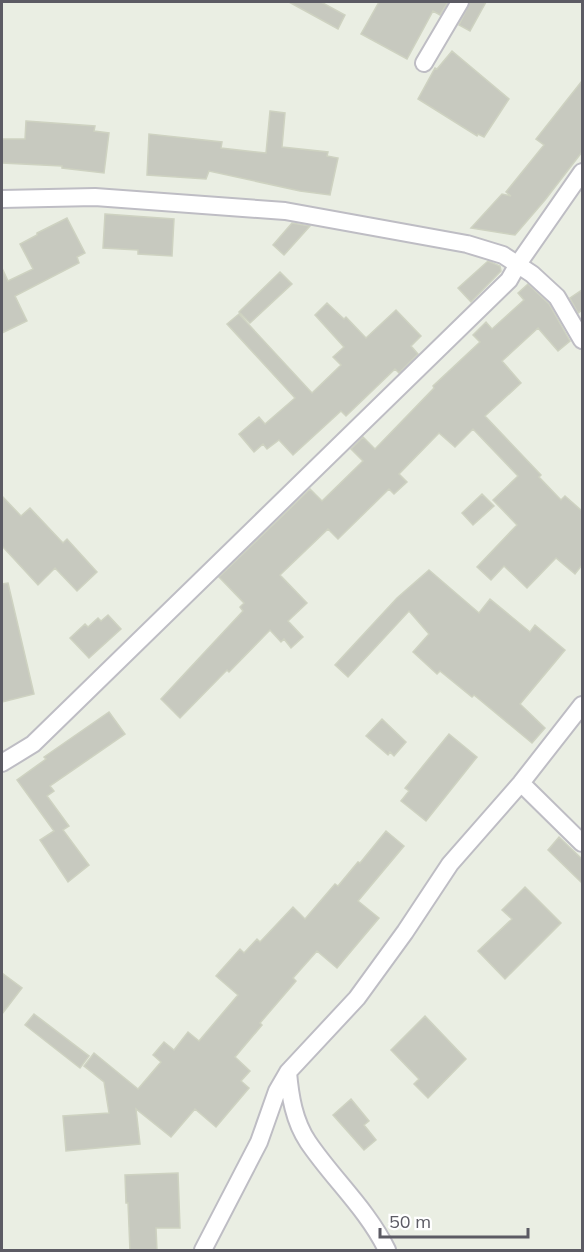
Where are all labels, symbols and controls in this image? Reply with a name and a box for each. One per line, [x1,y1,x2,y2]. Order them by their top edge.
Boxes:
scale bar [380,1201,528,1239]
text: 50 m [389,1210,431,1233]

